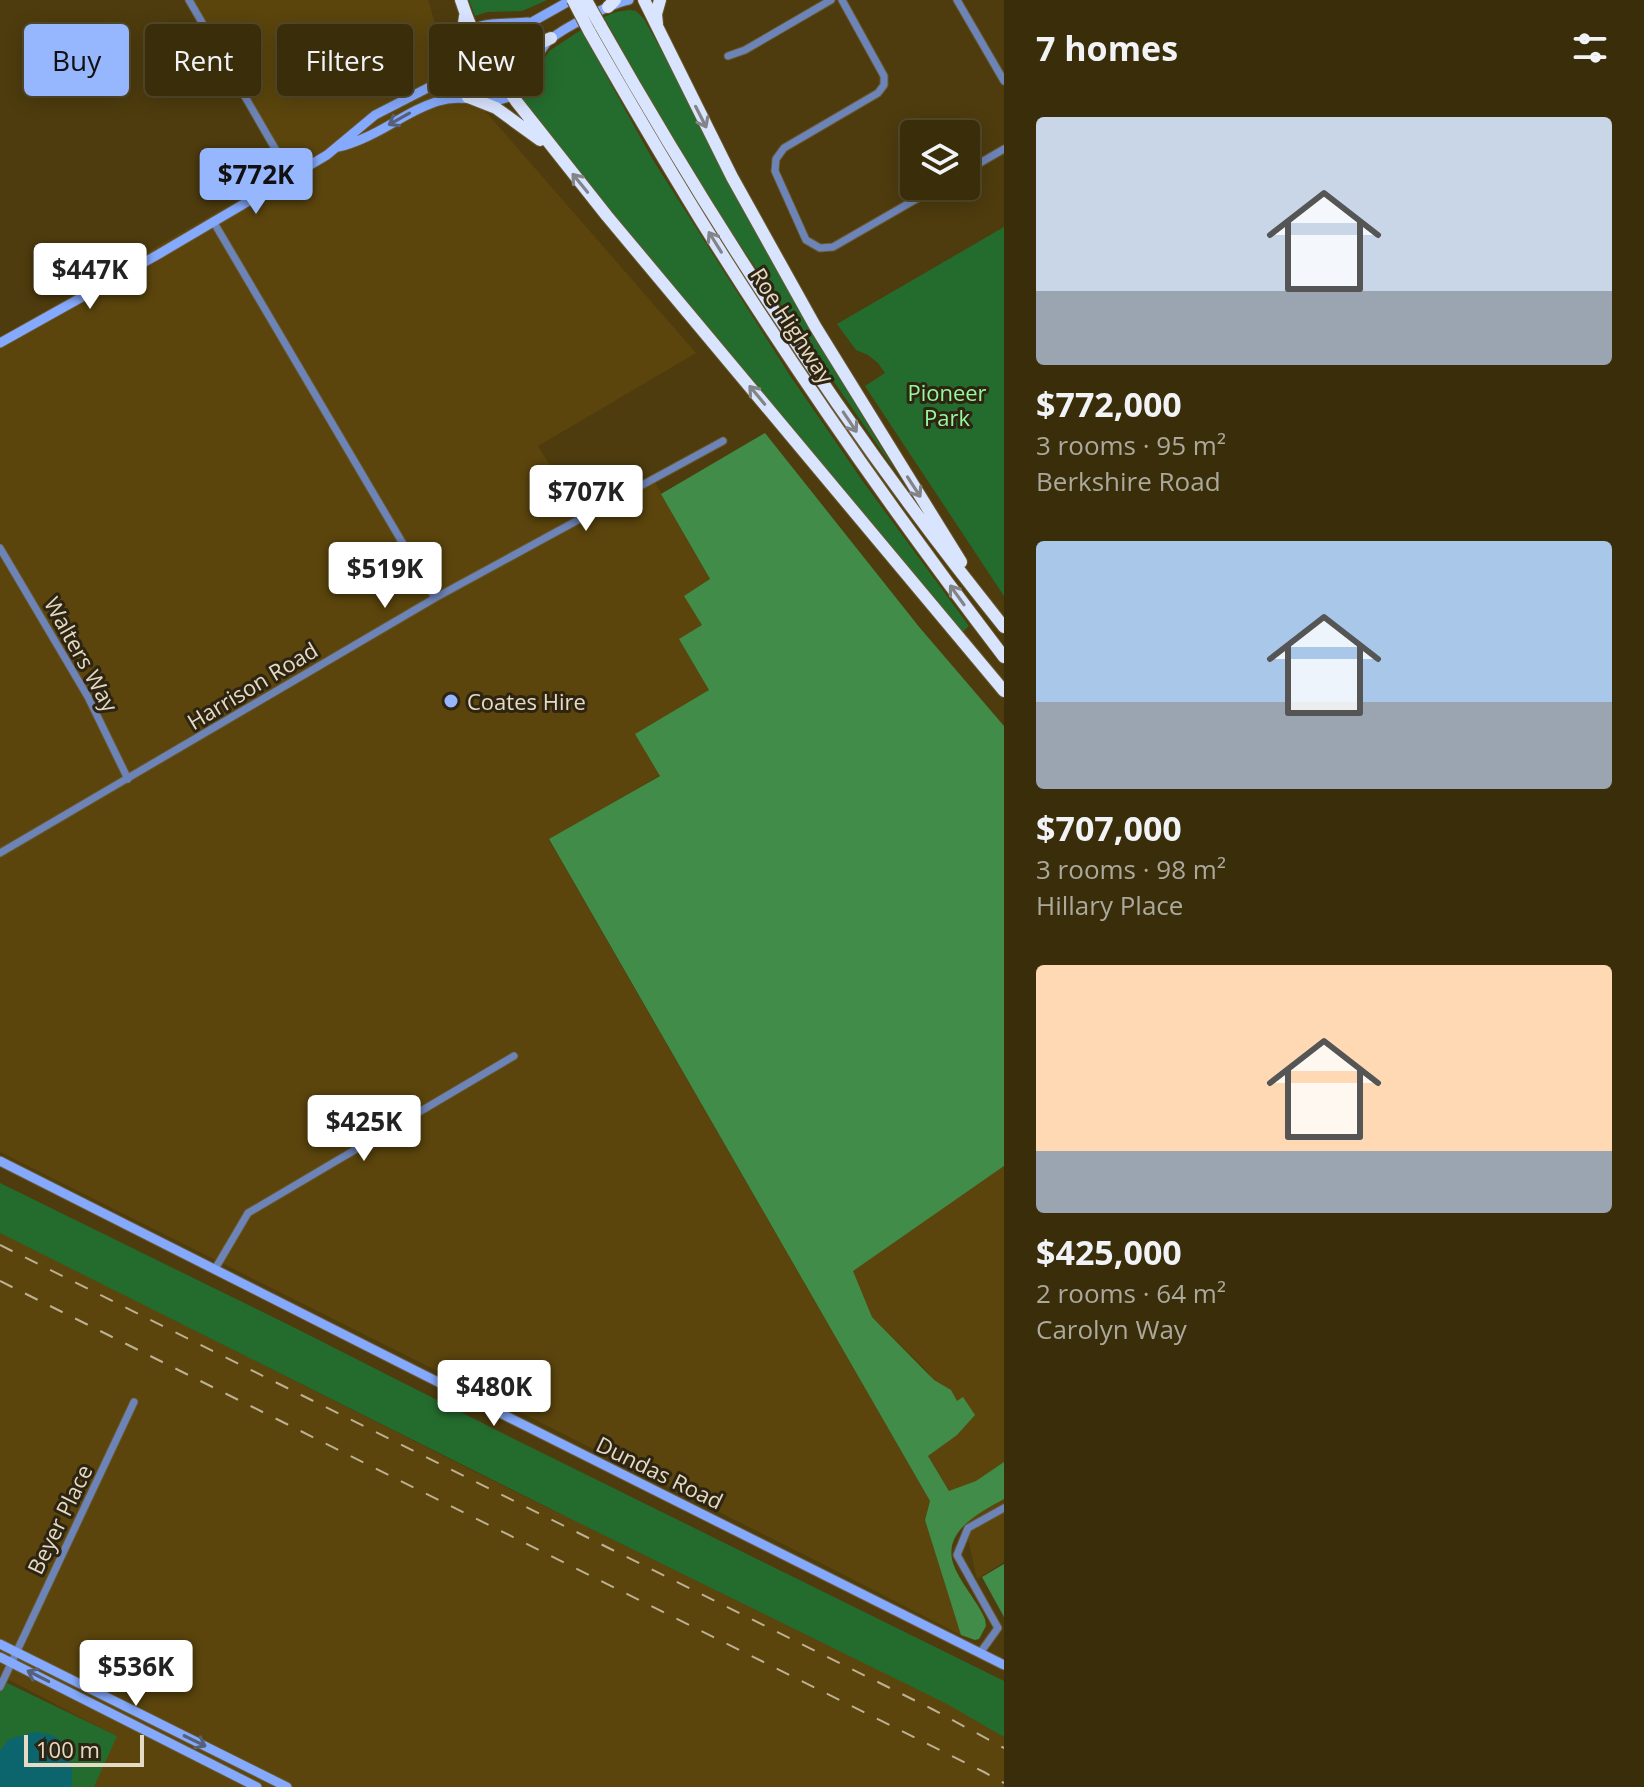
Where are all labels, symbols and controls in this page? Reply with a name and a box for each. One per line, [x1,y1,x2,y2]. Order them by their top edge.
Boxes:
chip: Buy [24,24,129,96]
chip: Rent [145,24,261,96]
chip: Filters [277,24,413,96]
chip: New [429,24,543,96]
text: 7 homes [1036,25,1178,71]
icon: filters [1568,26,1612,70]
one-way arrow [693,104,709,128]
one-way arrow [388,112,411,128]
map controls [900,120,980,200]
button: layers [900,120,980,200]
pin: $772K [200,148,312,216]
text: $772K [218,156,294,192]
icon: home [1252,169,1396,313]
one-way arrow [571,173,589,194]
one-way arrow [706,231,722,254]
pin: $447K [34,243,146,311]
text: $447K [52,251,128,287]
street label: Roe Highway [744,261,842,390]
park label: Pioneer Park [907,377,987,432]
text: $772,000 [1036,381,1182,427]
one-way arrow [748,385,766,405]
one-way arrow [842,411,858,433]
text: 3 rooms · 95 m² [1036,427,1226,463]
text: Berkshire Road [1036,463,1221,499]
pin: $707K [530,465,642,533]
text: $707K [548,473,624,509]
one-way arrow [906,476,923,498]
pin: $519K [329,542,441,610]
text: $519K [347,550,423,586]
one-way arrow [949,584,965,606]
street label: Walters Way [38,591,126,718]
icon: home [1252,593,1396,737]
street label: Harrison Road [181,634,323,736]
place label: Coates Hire [467,686,586,716]
marker: Coates Hire [442,692,460,710]
text: $707,000 [1036,805,1182,851]
text: 3 rooms · 98 m² [1036,851,1226,887]
text: Hillary Place [1036,887,1183,923]
icon: home [1252,1017,1396,1161]
pin: $425K [308,1095,420,1163]
text: $425K [326,1103,402,1139]
text: $425,000 [1036,1229,1182,1275]
text: 2 rooms · 64 m² [1036,1275,1226,1311]
text: Carolyn Way [1036,1311,1187,1347]
pin: $480K [438,1360,550,1428]
text: $480K [456,1368,532,1404]
street label: Dundas Road [592,1428,728,1516]
street label: Beyer Place [20,1459,98,1579]
pin: $536K [80,1640,192,1708]
text: $536K [98,1648,174,1684]
one-way arrow [26,1668,50,1684]
scale bar [24,1731,144,1767]
text: 100 m [36,1734,100,1764]
one-way arrow [183,1734,207,1749]

